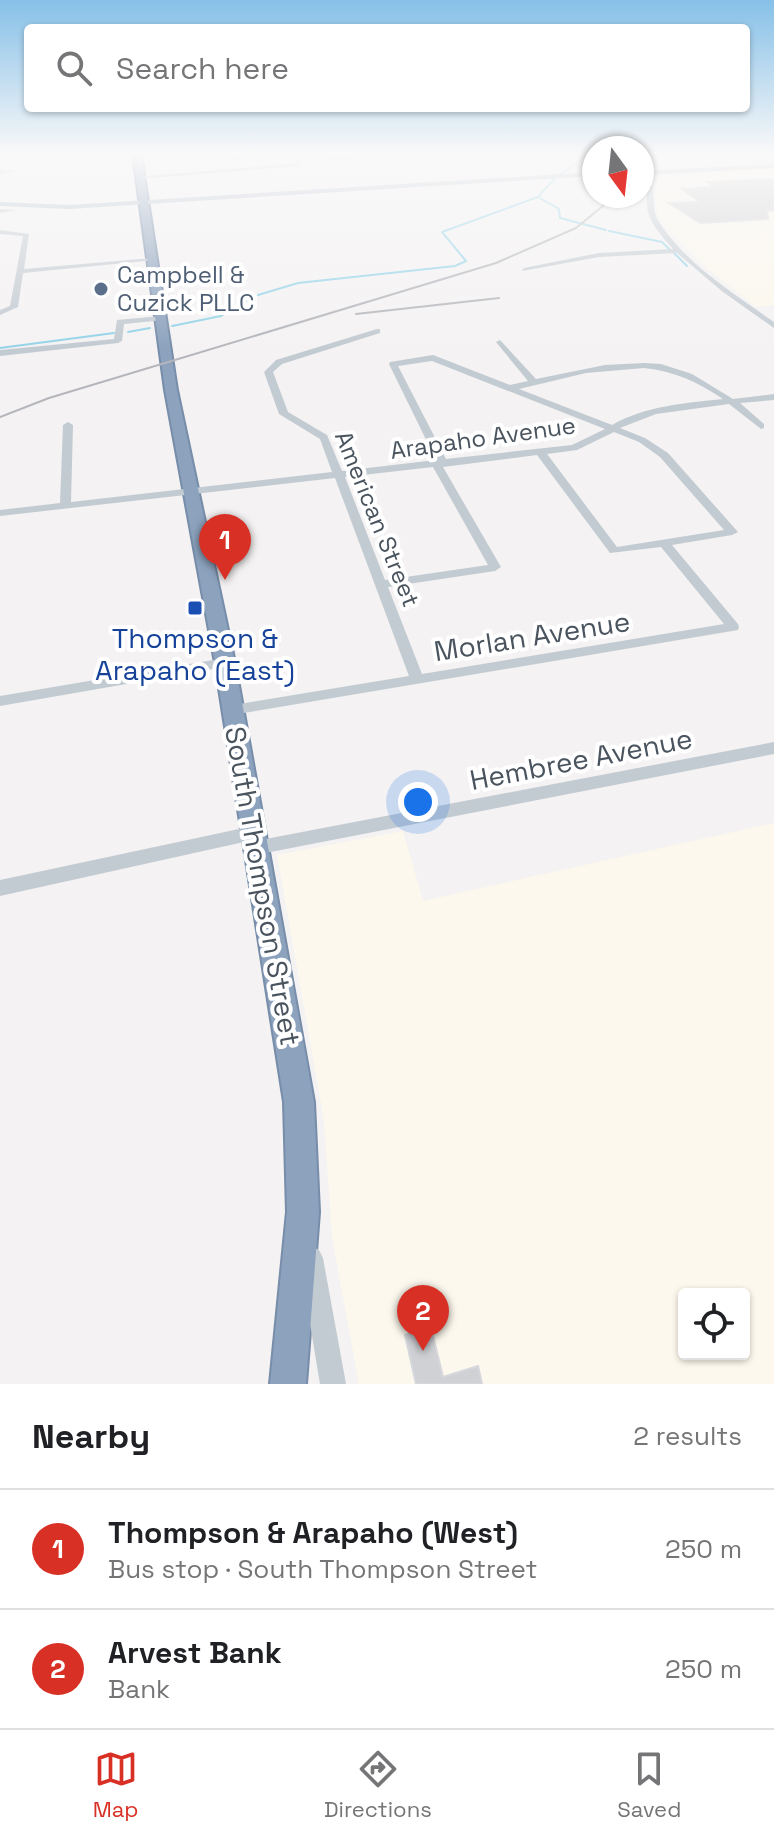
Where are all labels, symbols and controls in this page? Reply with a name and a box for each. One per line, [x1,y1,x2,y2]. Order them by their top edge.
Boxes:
search box [24,24,750,112]
icon: search [52,46,96,90]
text: Search here [116,49,289,88]
north arrow [582,136,654,208]
place label: Campbell & Cuzick PLLC [117,259,254,318]
marker: Campbell & Cuzick PLLC [92,280,110,298]
street label: Arapaho Avenue [388,409,578,466]
street label: American Street [328,426,427,611]
pin: 1 [199,514,251,580]
marker: Thompson & Arapaho (East) [186,599,204,617]
street label: Morlan Avenue [431,603,633,669]
place label: Thompson & Arapaho (East) [95,620,295,688]
street label: Hembree Avenue [467,720,695,798]
street label: South Thompson Street [217,724,309,1048]
your location [398,782,438,822]
pin: 2 [397,1285,449,1351]
map controls [678,1288,750,1360]
button: locate [678,1288,750,1360]
text: Nearby [32,1415,150,1458]
text: 2 results [633,1419,742,1453]
text: Thompson & Arapaho (West) [108,1513,518,1552]
text: 1 [52,1532,64,1566]
text: 250 m [665,1532,742,1566]
text: Bus stop · South Thompson Street [108,1552,537,1586]
text: Arvest Bank [108,1633,282,1672]
text: 2 [50,1652,66,1686]
text: 250 m [665,1652,742,1686]
text: Bank [108,1672,170,1706]
tab: Map [93,1747,139,1823]
tab: Directions [324,1747,432,1823]
tab: Saved [617,1747,681,1823]

